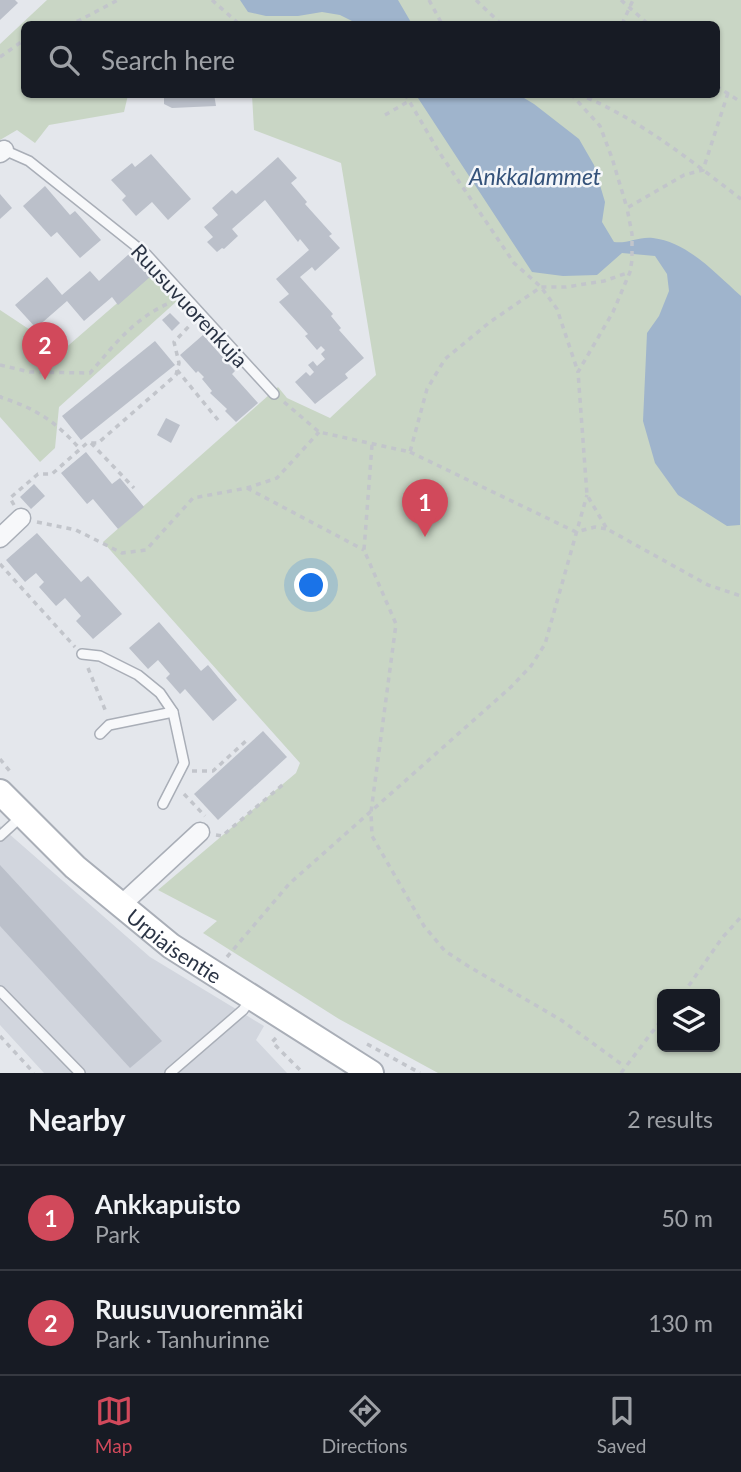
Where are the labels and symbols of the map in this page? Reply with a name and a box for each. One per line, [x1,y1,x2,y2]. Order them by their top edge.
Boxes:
water label: Ankkalammet [468,162,601,190]
street label: Ruusuvuorenkuja [127,238,253,372]
pin: 2 [22,322,68,380]
pin: 1 [402,479,448,537]
your location [294,568,328,602]
street label: Urpiaisentie [122,903,227,988]

